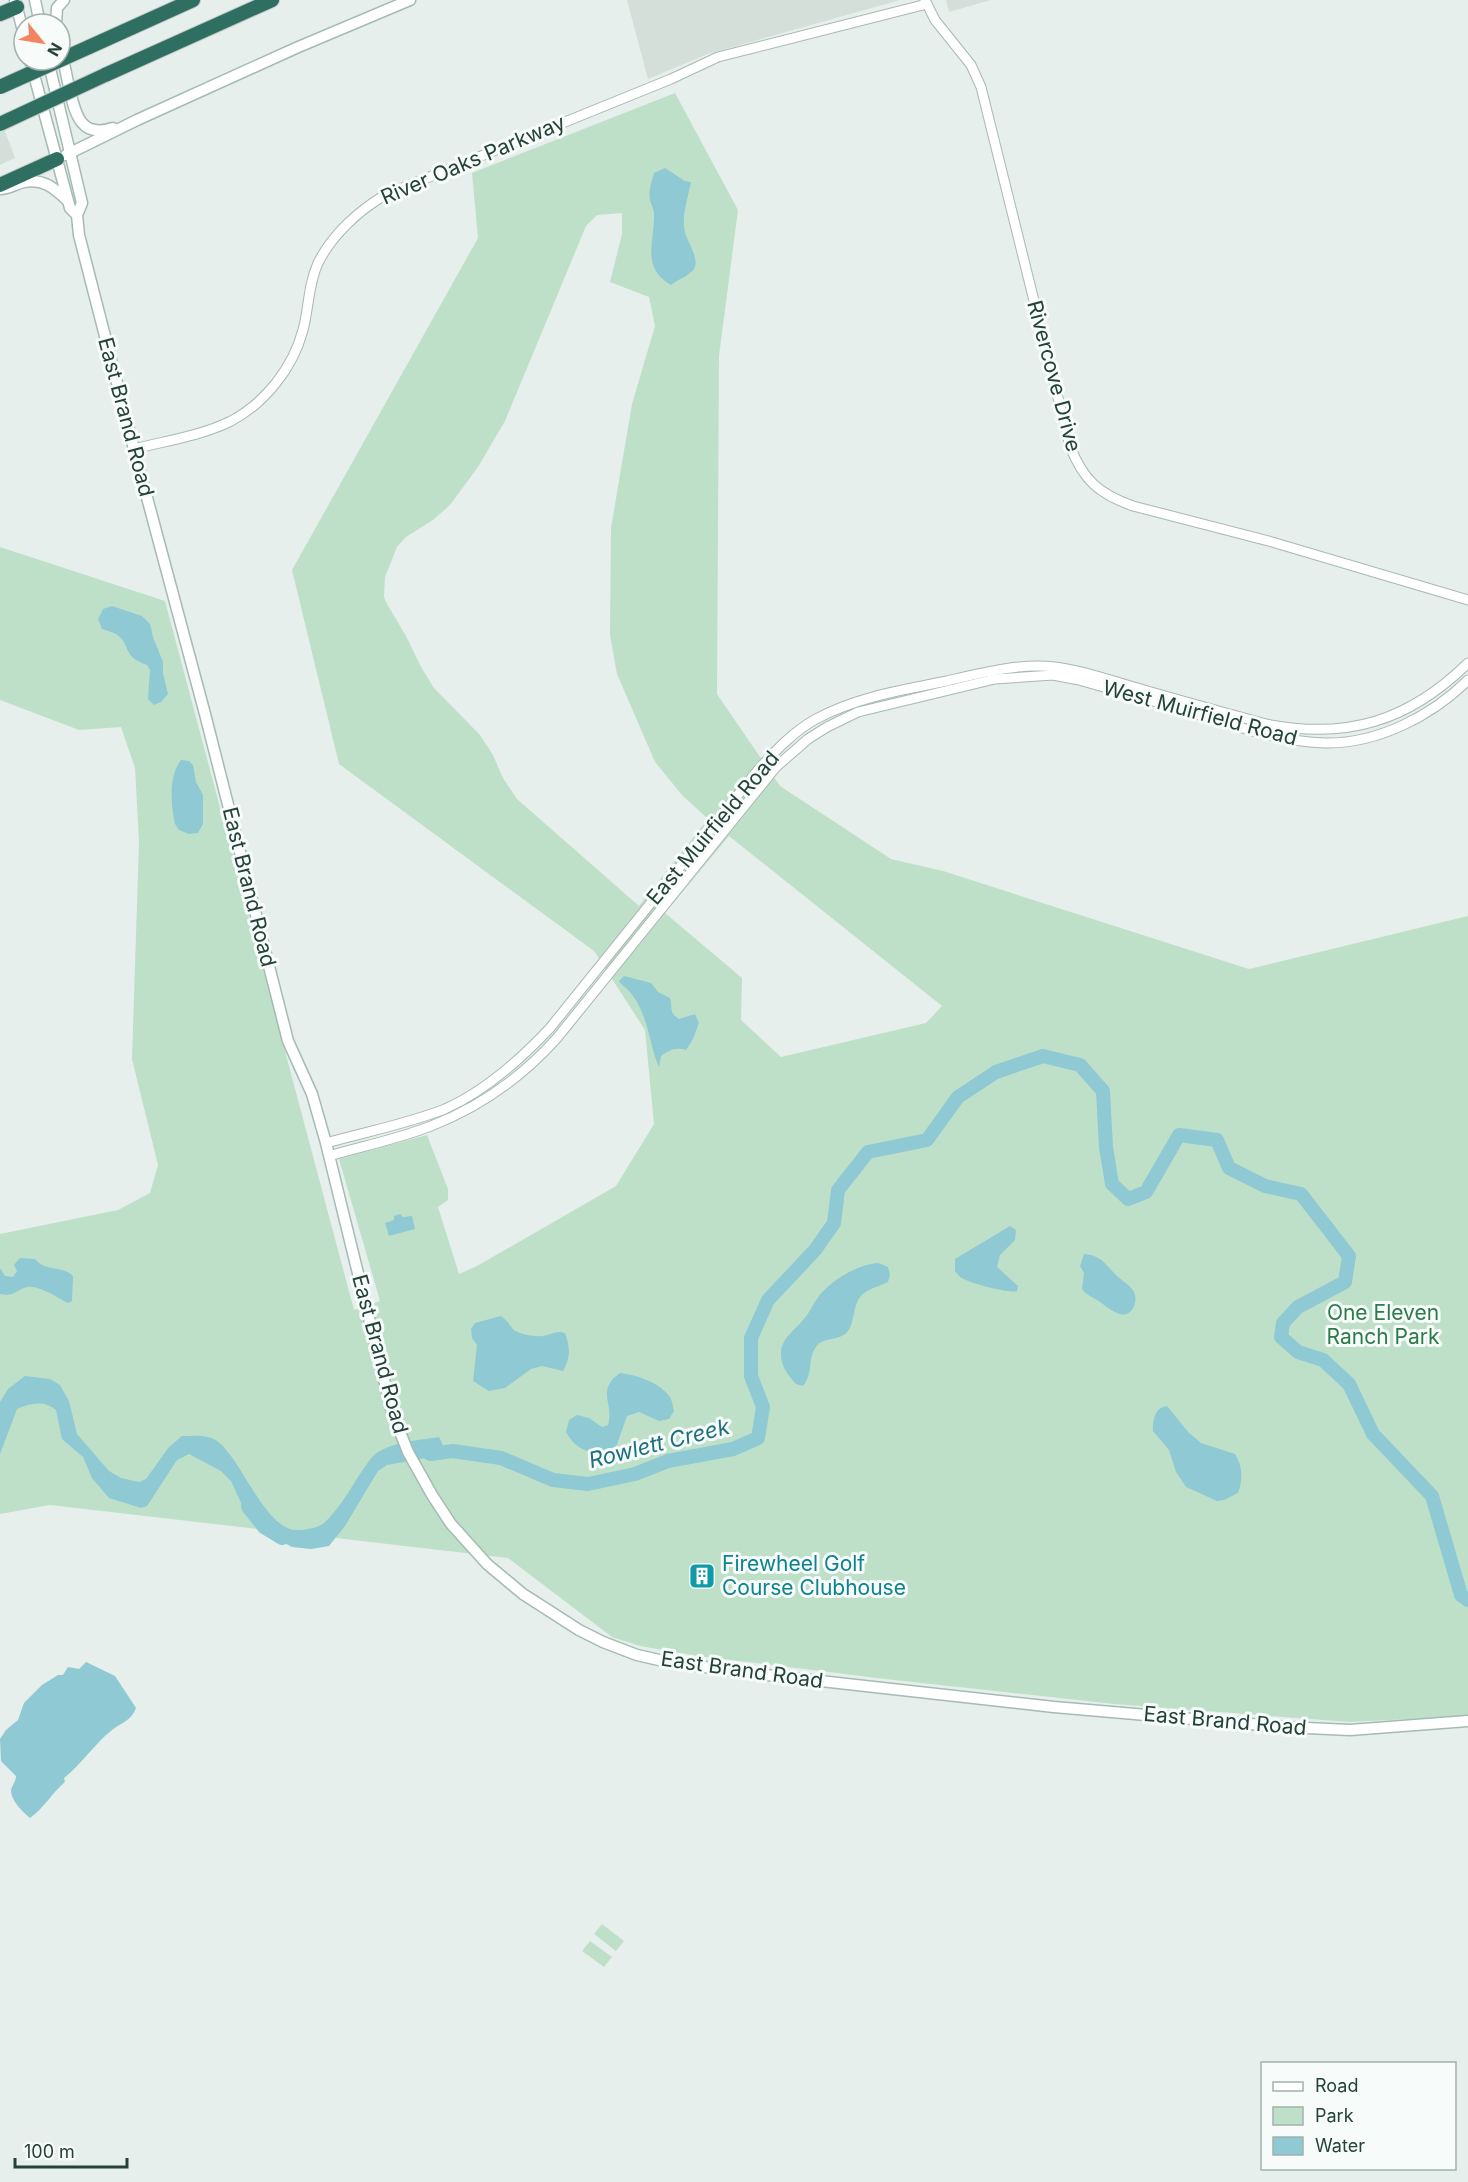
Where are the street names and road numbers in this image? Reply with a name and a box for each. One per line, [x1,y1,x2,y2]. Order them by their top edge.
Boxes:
street label: River Oaks Parkway [377,109,569,210]
street label: Rivercove Drive [1022,297,1087,454]
street label: East Brand Road [93,335,160,499]
street label: West Muirfield Road [1100,675,1300,750]
street label: East Muirfield Road [641,746,784,909]
street label: East Brand Road [218,805,281,969]
street label: East Brand Road [347,1272,414,1436]
street label: East Brand Road [659,1646,825,1693]
street label: East Brand Road [1142,1701,1308,1740]

